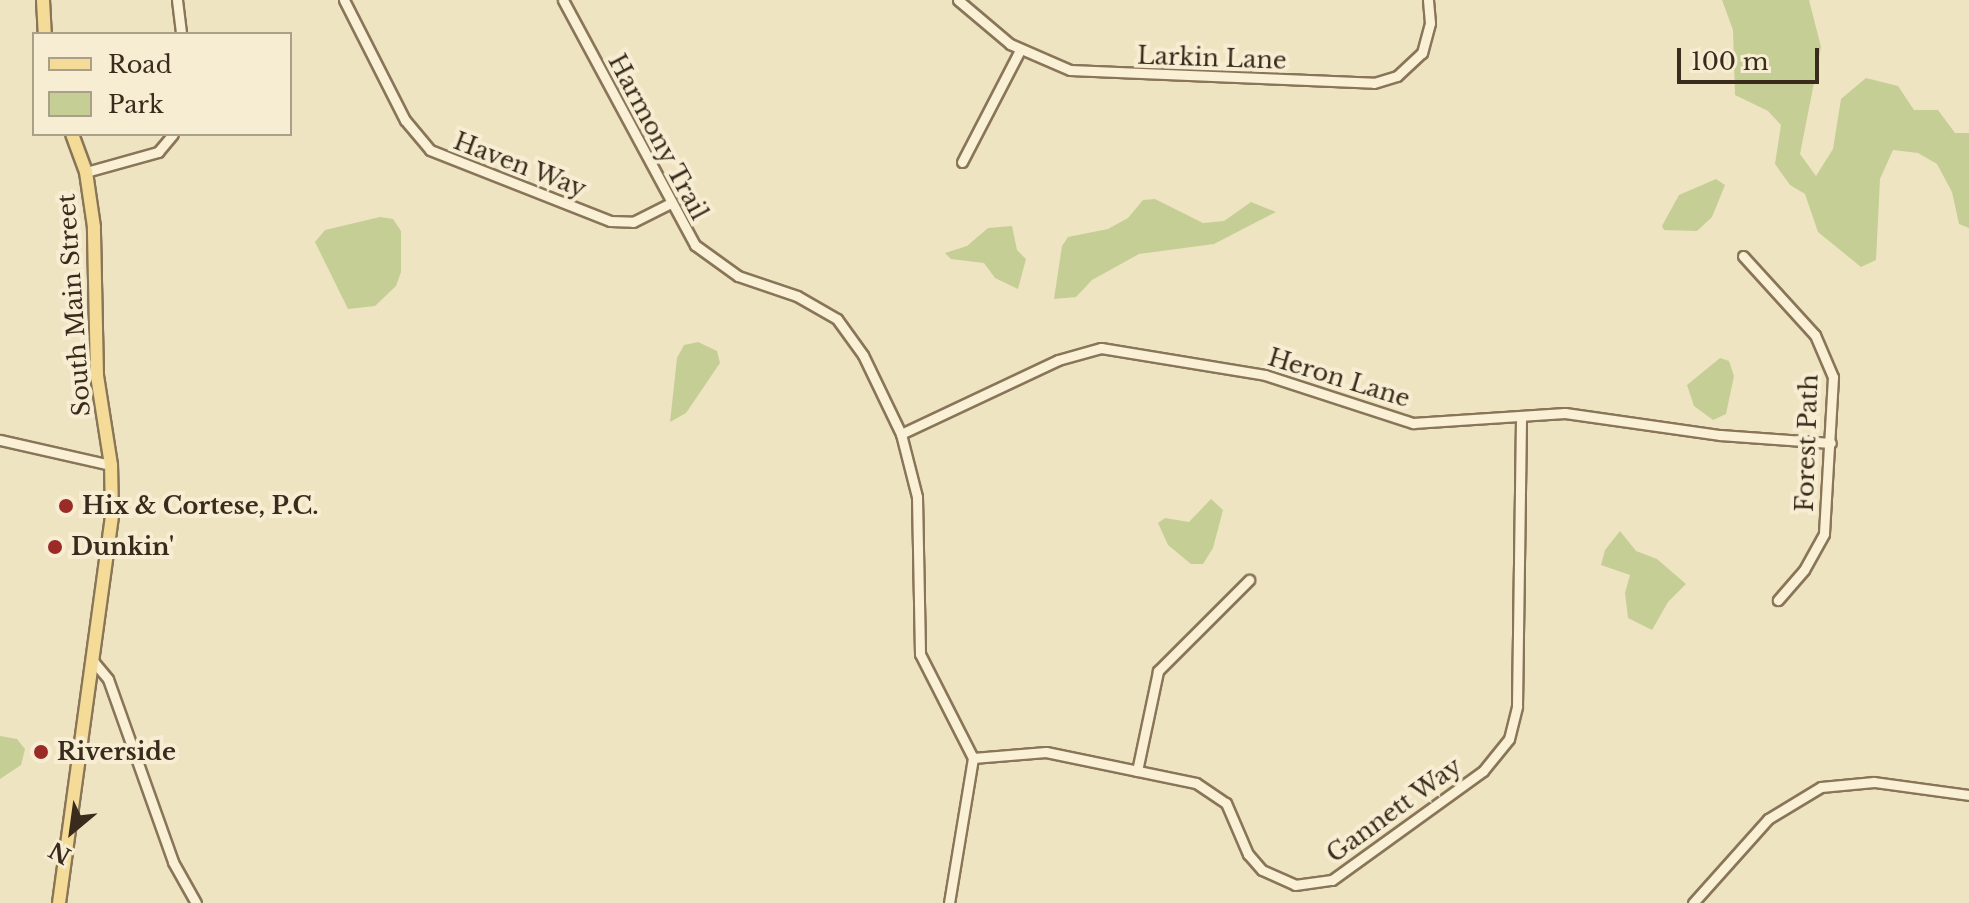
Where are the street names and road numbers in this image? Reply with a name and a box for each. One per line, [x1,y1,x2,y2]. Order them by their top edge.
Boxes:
street label: Larkin Lane [1137,41,1287,75]
street label: Harmony Trail [602,49,714,225]
street label: Haven Way [449,126,591,204]
street label: South Main Street [52,193,96,417]
street label: Heron Lane [1265,343,1413,413]
street label: Forest Path [1790,374,1824,512]
street label: Gannett Way [1321,751,1467,869]

